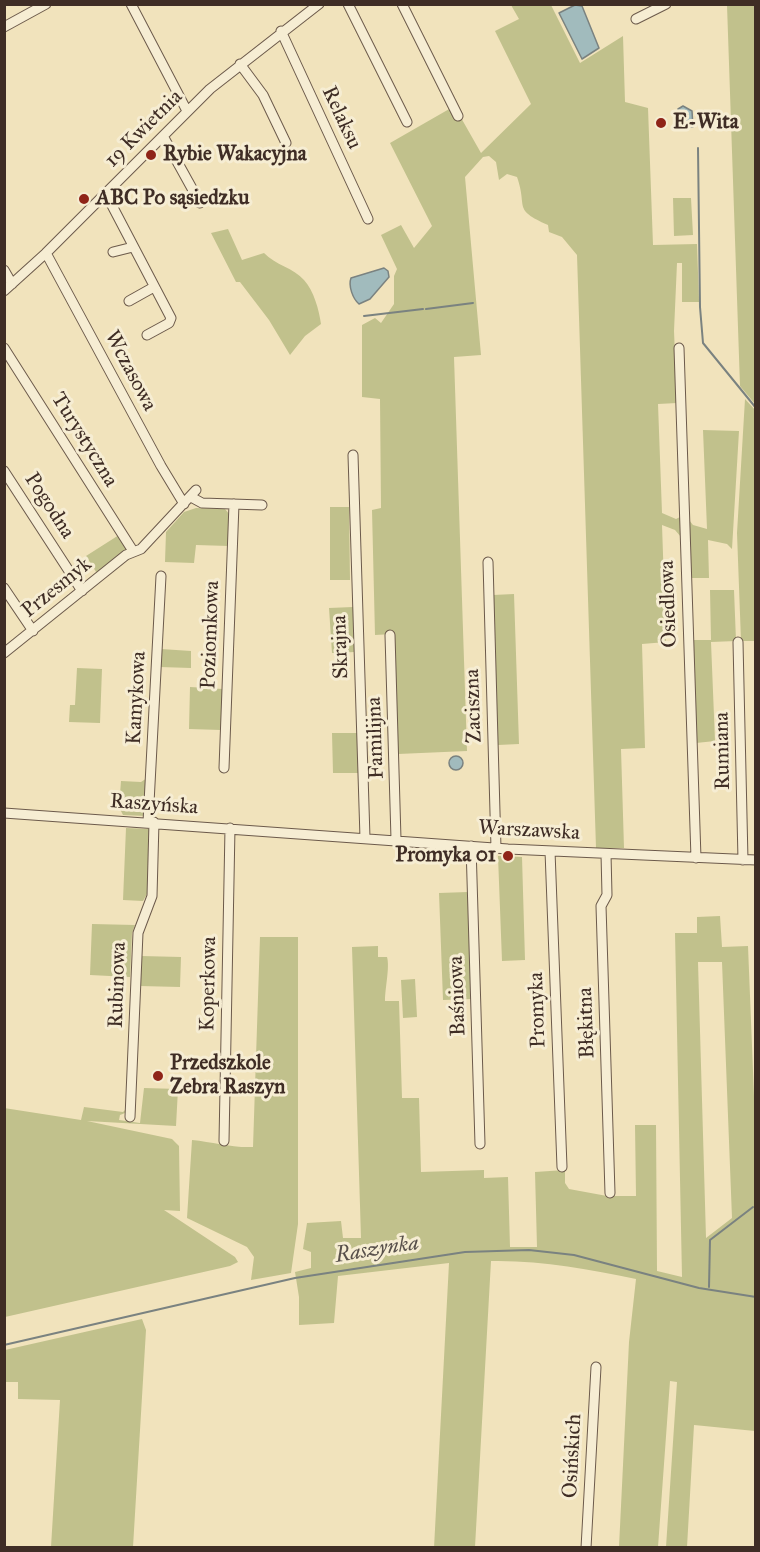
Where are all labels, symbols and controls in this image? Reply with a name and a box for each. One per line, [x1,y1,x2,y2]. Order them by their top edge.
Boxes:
street label: Relaksu [316,83,366,153]
street label: 19 Kwietnia [100,85,188,173]
place label: E-Wita [673,110,739,136]
marker: E-Wita [654,116,668,130]
place label: Rybie Wakacyjna [163,142,307,168]
marker: Rybie Wakacyjna [144,148,158,162]
place label: ABC Po sąsiedzku [96,186,249,212]
marker: ABC Po sąsiedzku [77,192,91,206]
street label: Wczasowa [98,326,162,416]
street label: Turystyczna [45,388,123,492]
street label: Pogodna [18,468,80,544]
street label: Przesmyk [17,552,97,624]
street label: Osiedlowa [655,560,683,648]
street label: Poziomkowa [197,580,225,690]
street label: Skrajna [327,615,355,679]
street label: Kamykowa [122,651,152,745]
street label: Zaciszna [460,668,488,744]
street label: Familijna [362,696,390,780]
street label: Rumiana [710,712,736,790]
street label: Raszyńska [109,789,199,821]
street label: Warszawska [478,816,580,846]
place label: Promyka 01 [395,843,496,869]
marker: Promyka 01 [501,849,515,863]
street label: Koperkowa [196,936,222,1032]
street label: Rubinowa [104,941,132,1029]
street label: Baśniowa [444,955,472,1037]
street label: Promyka [524,972,552,1048]
street label: Błękitna [573,987,601,1059]
place label: Przedszkole Zebra Raszyn [170,1051,285,1101]
marker: Przedszkole Zebra Raszyn [151,1069,165,1083]
water label: Raszynka [333,1230,421,1270]
street label: Osińskich [558,1413,588,1499]

